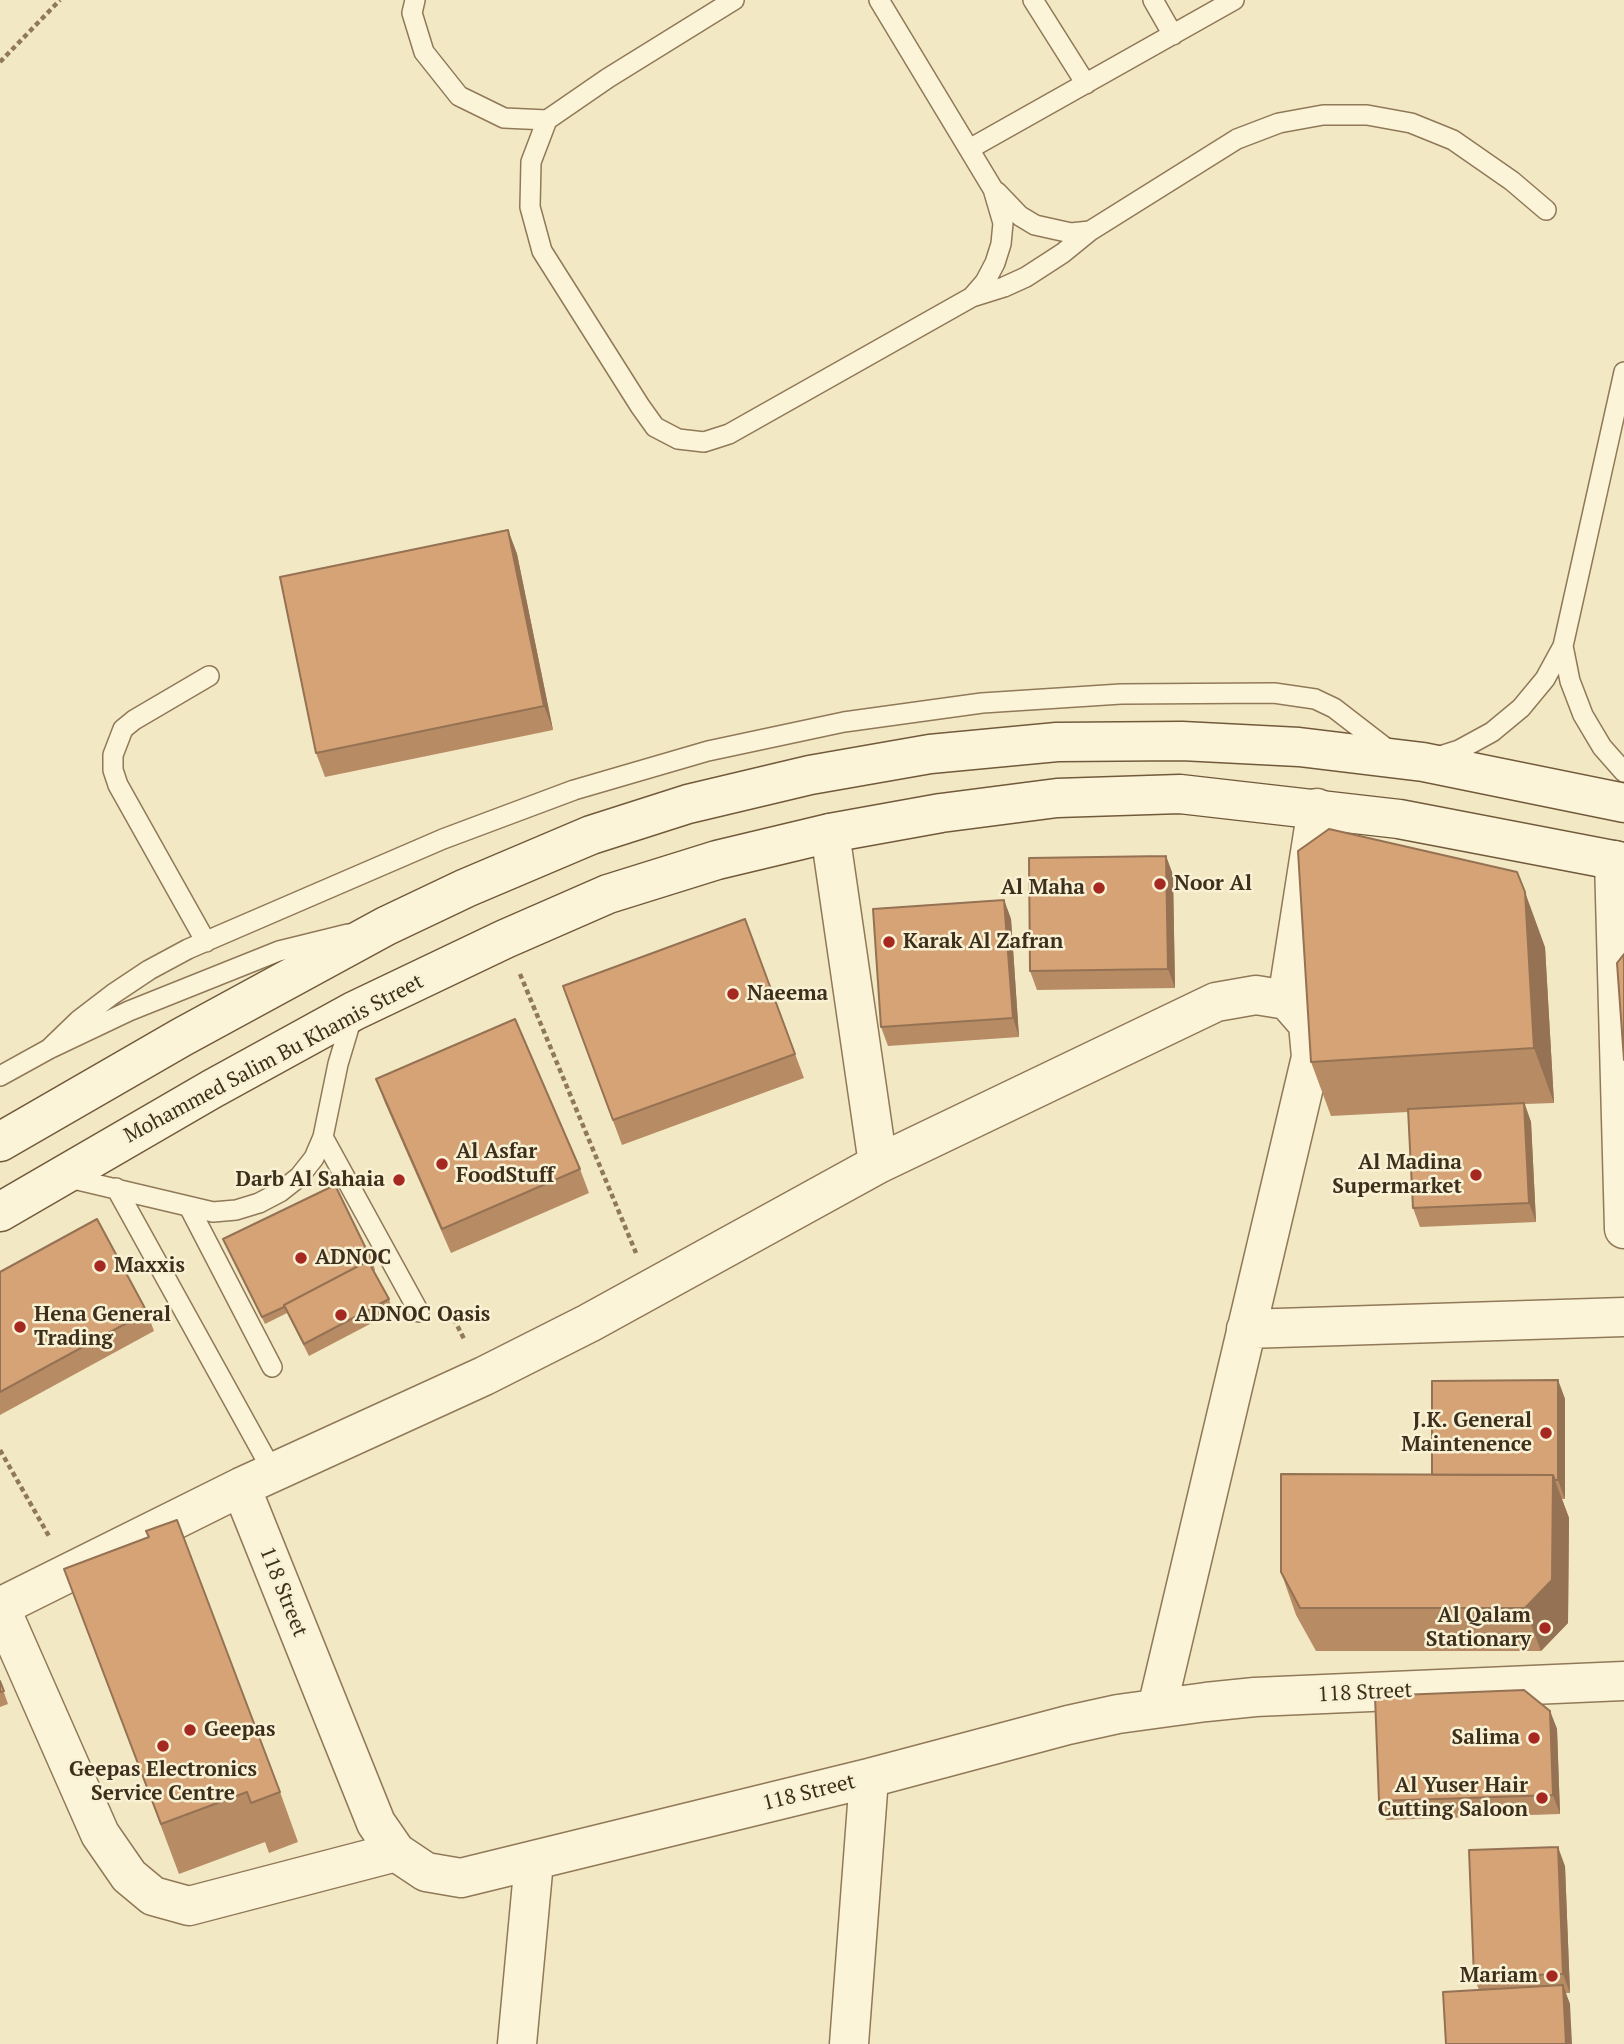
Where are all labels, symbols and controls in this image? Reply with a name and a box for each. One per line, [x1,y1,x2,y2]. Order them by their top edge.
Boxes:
place label: Noor Al [1174,871,1252,897]
place label: Al Maha [1001,875,1085,901]
marker: Noor Al [1152,876,1168,892]
marker: Al Maha [1091,880,1107,896]
place label: Karak Al Zafran [903,929,1063,955]
marker: Karak Al Zafran [881,934,897,950]
street label: Mohammed Salim Bu Khamis Street [120,969,428,1149]
place label: Naeema [747,981,828,1007]
marker: Naeema [725,986,741,1002]
place label: Al Asfar FoodStuff [456,1139,554,1189]
place label: Al Madina Supermarket [1332,1150,1462,1200]
marker: Al Asfar FoodStuff [434,1156,450,1172]
place label: Darb Al Sahaia [236,1167,385,1193]
marker: Al Madina Supermarket [1468,1167,1484,1183]
marker: Darb Al Sahaia [391,1172,407,1188]
place label: ADNOC [315,1245,391,1271]
marker: ADNOC [293,1250,309,1266]
place label: Maxxis [114,1253,185,1279]
marker: Maxxis [92,1258,108,1274]
place label: Hena General Trading [34,1302,171,1352]
place label: ADNOC Oasis [355,1302,490,1328]
marker: ADNOC Oasis [333,1307,349,1323]
marker: Hena General Trading [12,1319,28,1335]
place label: J.K. General Maintenence [1401,1408,1532,1458]
marker: J.K. General Maintenence [1538,1425,1554,1441]
street label: 118 Street [254,1543,312,1641]
place label: Al Qalam Stationary [1426,1603,1531,1653]
marker: Al Qalam Stationary [1537,1620,1553,1636]
street label: 118 Street [1317,1678,1413,1708]
place label: Geepas [204,1717,275,1743]
marker: Geepas [182,1722,198,1738]
place label: Salima [1452,1725,1520,1751]
marker: Salima [1526,1730,1542,1746]
marker: Geepas Electronics Service Centre [155,1738,171,1754]
place label: Geepas Electronics Service Centre [69,1757,257,1807]
street label: 118 Street [760,1769,858,1817]
place label: Al Yuser Hair Cutting Saloon [1378,1773,1528,1823]
marker: Al Yuser Hair Cutting Saloon [1534,1790,1550,1806]
place label: Mariam [1460,1963,1538,1989]
marker: Mariam [1544,1968,1560,1984]

